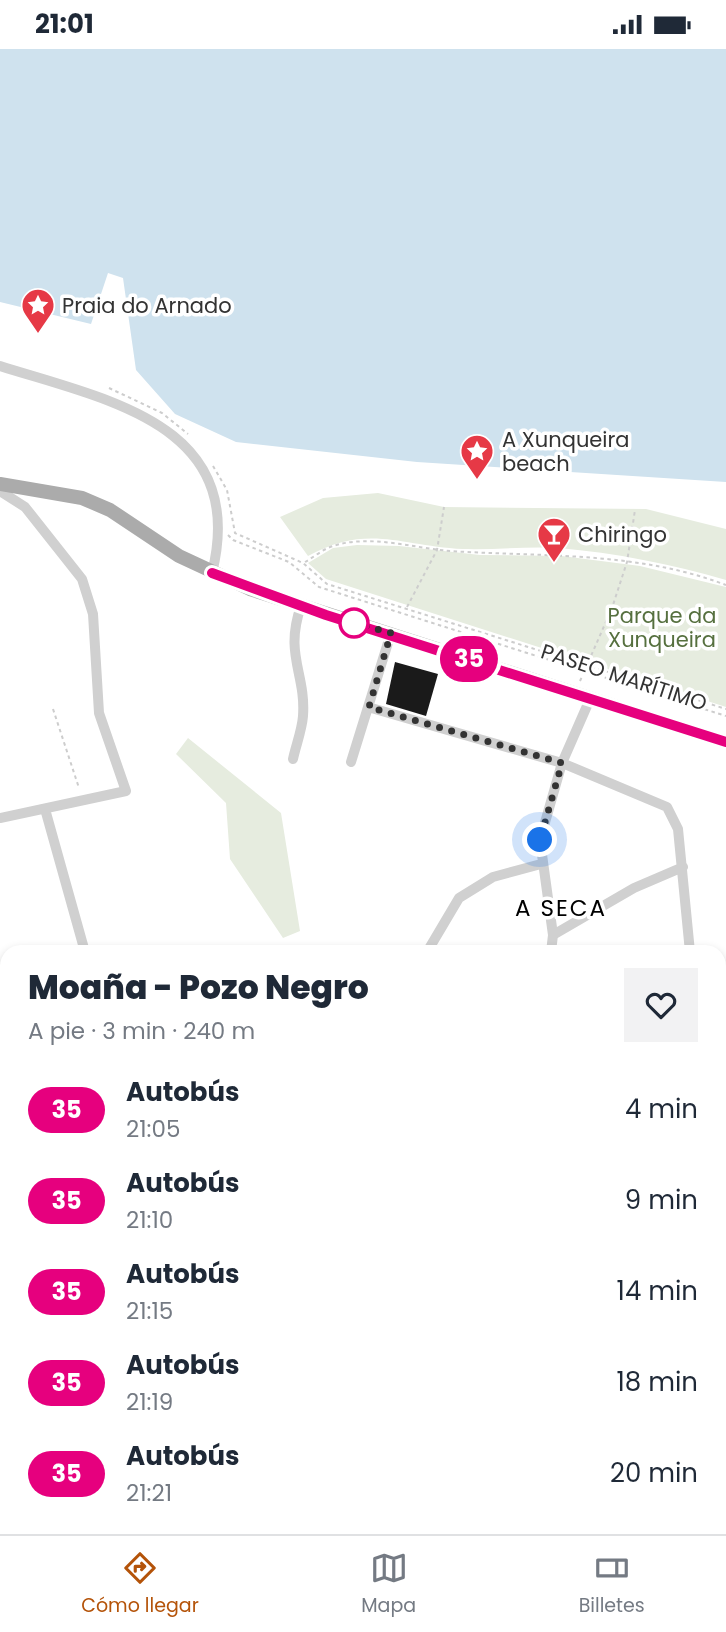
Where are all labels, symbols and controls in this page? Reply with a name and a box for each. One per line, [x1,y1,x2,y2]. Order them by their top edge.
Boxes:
text: 21:01 [35,6,94,42]
place icon: Praia do Arnado [19,286,57,335]
place label: Praia do Arnado [62,291,232,320]
place label: A Xunqueira beach [502,425,630,478]
place icon: A Xunqueira beach [458,432,496,481]
bar icon: Chiringo [535,515,573,564]
place label: Chiringo [578,520,667,549]
park label: Parque da Xunqueira [608,601,716,654]
unlabelled marker [339,608,369,638]
line badge: 35 [438,636,500,682]
street label: PASEO MARÍTIMO [537,637,711,717]
text: 35 [454,642,484,675]
your location [522,822,557,857]
district label: A SECA [515,892,607,924]
text: Moaña - Pozo Negro [28,964,369,1011]
button: heart [624,968,698,1042]
text: A pie · 3 min · 240 m [28,1015,255,1047]
text: Autobús [126,1074,240,1110]
text: 4 min [625,1091,698,1127]
text: 35 [51,1093,82,1126]
text: 21:05 [126,1113,180,1145]
text: Autobús [126,1165,240,1201]
text: 9 min [625,1182,698,1218]
text: 35 [51,1184,82,1217]
text: 21:10 [126,1204,173,1236]
text: Autobús [126,1256,240,1292]
text: 14 min [617,1273,698,1309]
text: 35 [51,1275,82,1308]
text: 21:15 [126,1295,173,1327]
text: Autobús [126,1347,240,1383]
text: 18 min [617,1364,698,1400]
text: 35 [51,1366,82,1399]
text: 21:19 [126,1386,173,1418]
text: Autobús [126,1438,240,1474]
text: 20 min [610,1455,698,1491]
text: 35 [51,1457,82,1490]
text: 21:21 [126,1477,172,1509]
tab: Cómo llegar [81,1549,199,1620]
tab: Mapa [361,1549,416,1620]
tab: Billetes [579,1549,645,1620]

